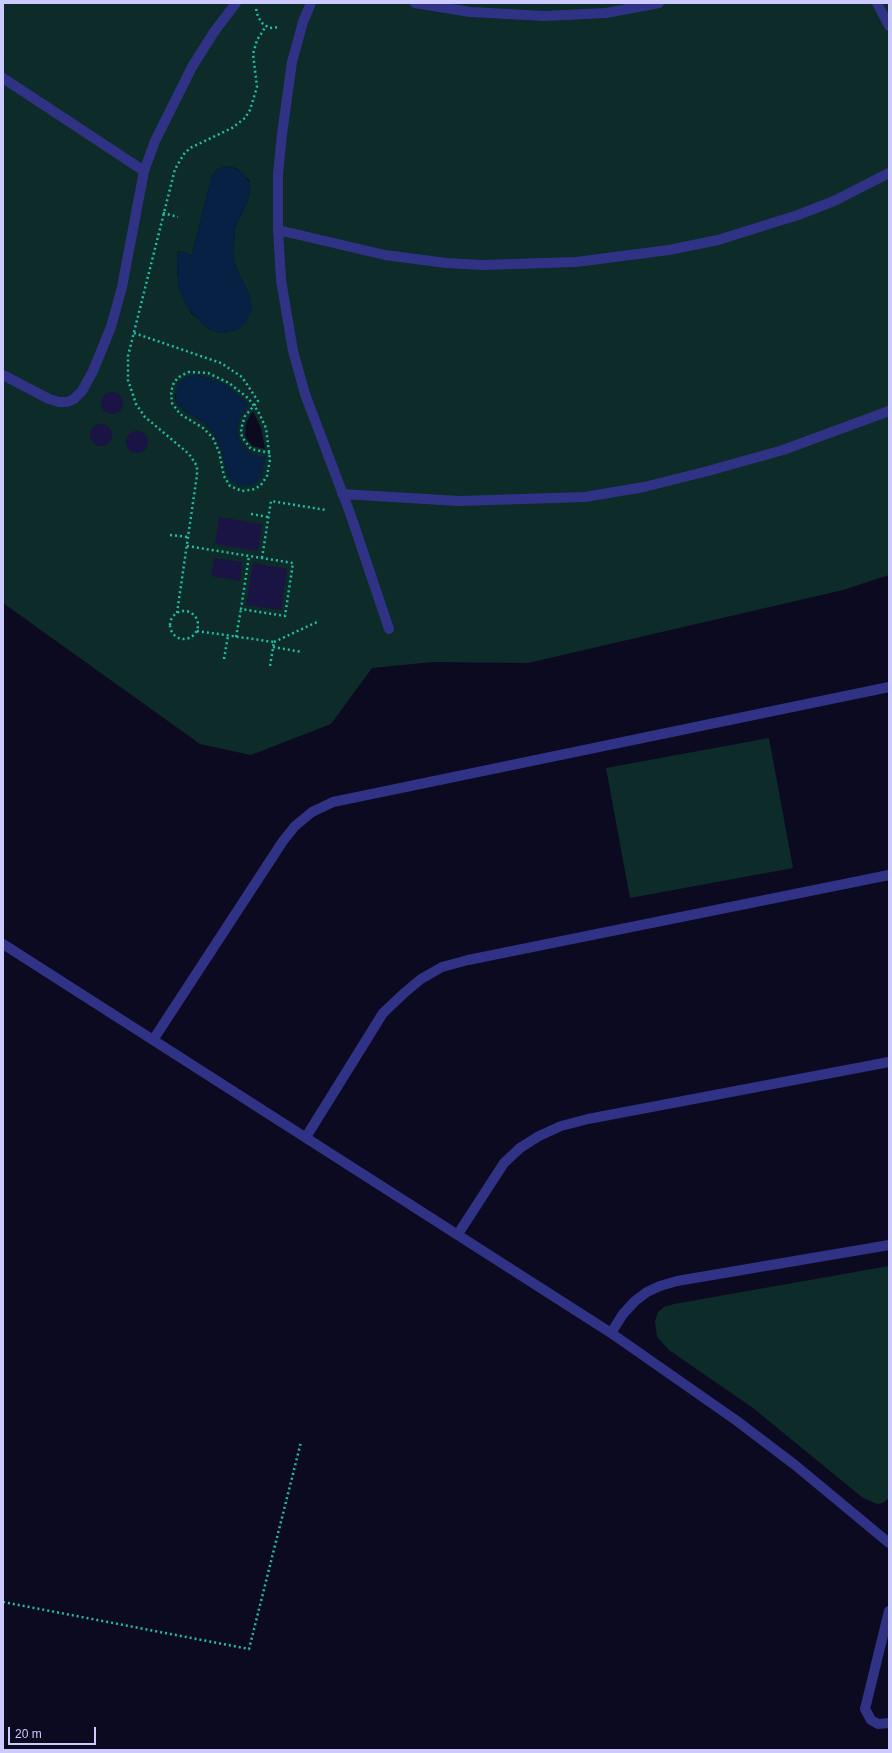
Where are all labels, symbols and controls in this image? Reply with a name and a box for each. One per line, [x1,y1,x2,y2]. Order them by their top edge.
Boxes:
scale bar [10,1719,98,1745]
text: 20 m [15,1727,42,1741]

